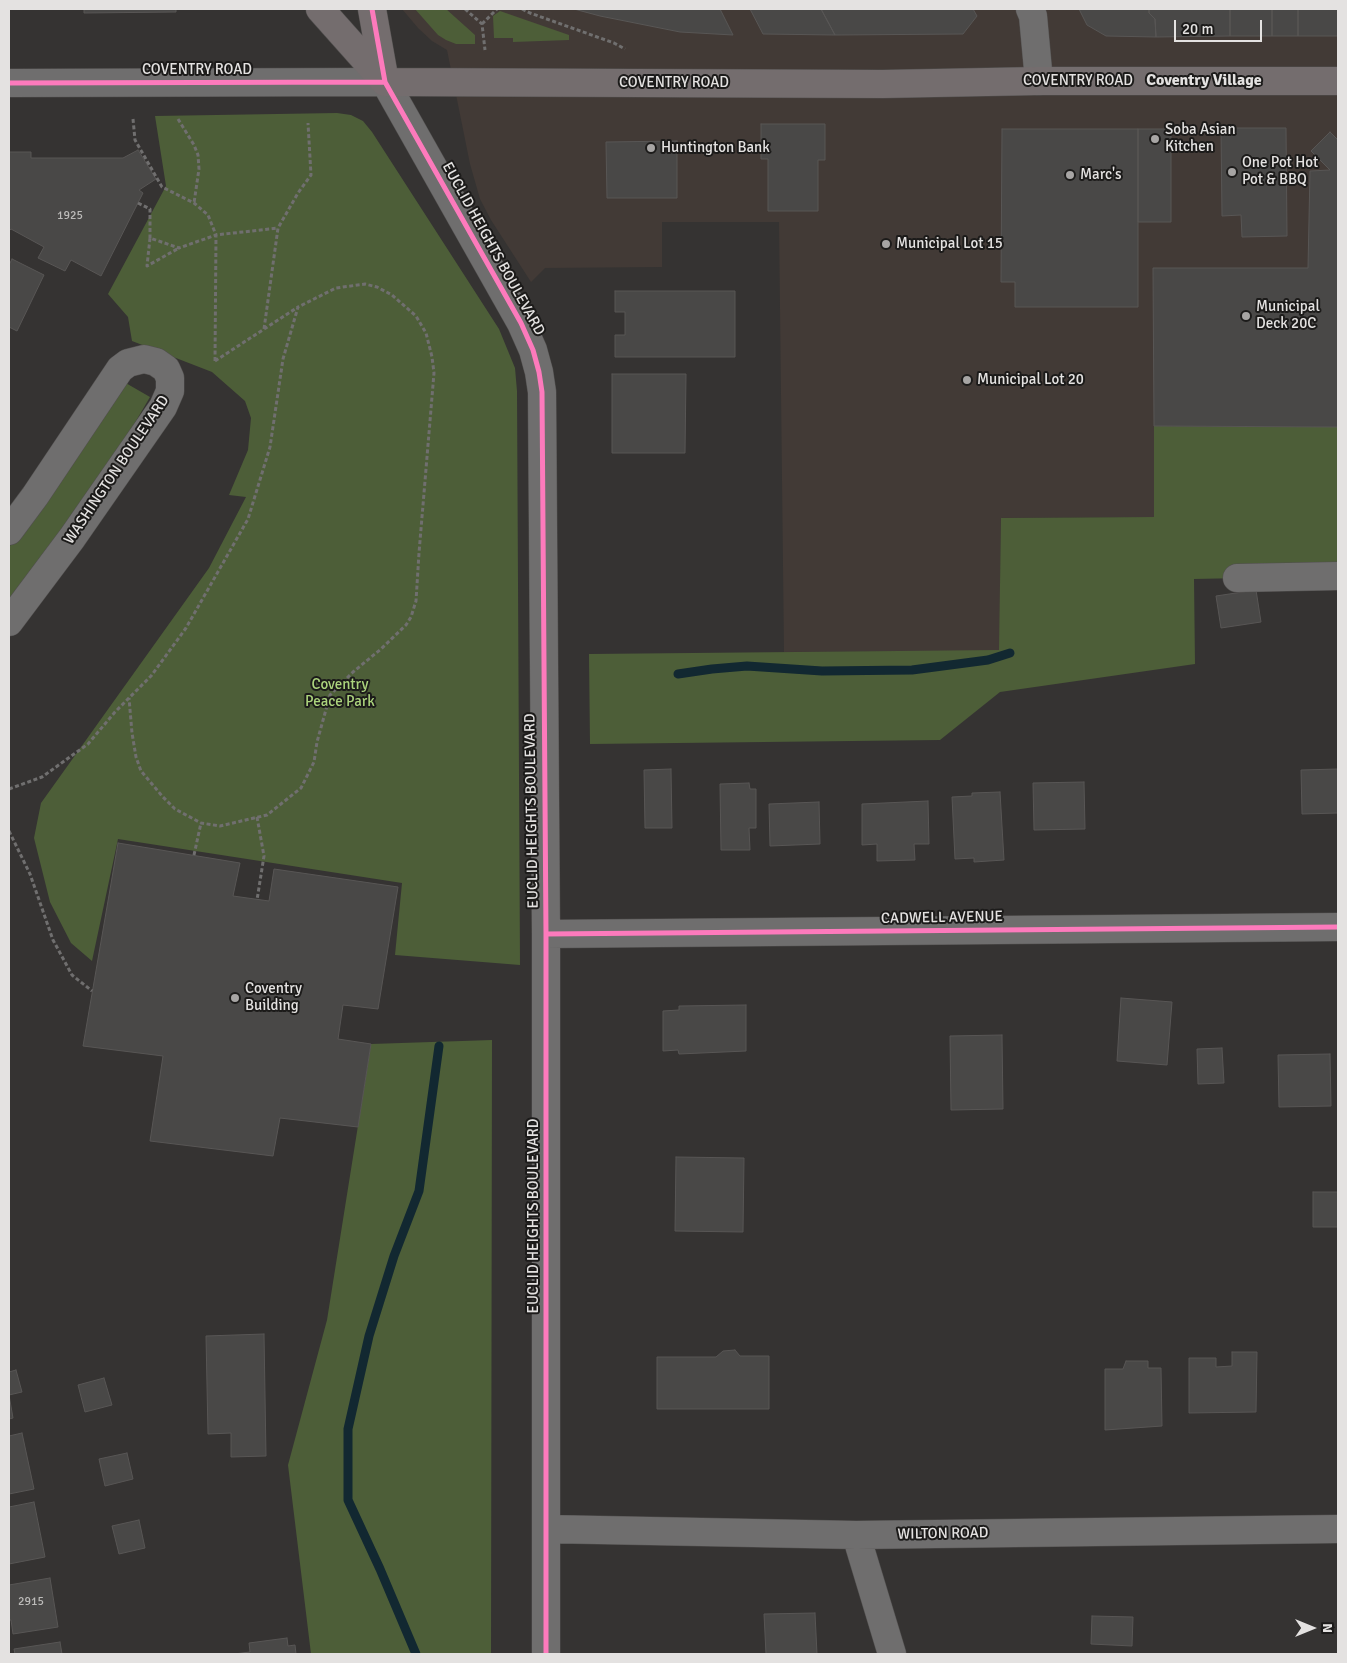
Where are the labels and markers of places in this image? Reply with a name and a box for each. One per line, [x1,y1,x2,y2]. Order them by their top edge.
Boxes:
place label: Soba Asian Kitchen [1165,121,1236,156]
marker: Soba Asian Kitchen [1149,133,1161,145]
place label: Huntington Bank [661,139,770,157]
marker: Huntington Bank [645,142,657,154]
place label: One Pot Hot Pot & BBQ [1242,154,1318,189]
place label: Marc's [1080,166,1122,184]
marker: One Pot Hot Pot & BBQ [1226,166,1238,178]
marker: Marc's [1064,169,1076,181]
place label: Municipal Lot 15 [896,235,1003,253]
marker: Municipal Lot 15 [880,238,892,250]
place label: Municipal Deck 20C [1256,298,1320,333]
marker: Municipal Deck 20C [1240,310,1252,322]
place label: Municipal Lot 20 [977,371,1084,389]
marker: Municipal Lot 20 [961,374,973,386]
place label: Coventry Building [245,980,302,1015]
marker: Coventry Building [229,992,241,1004]

